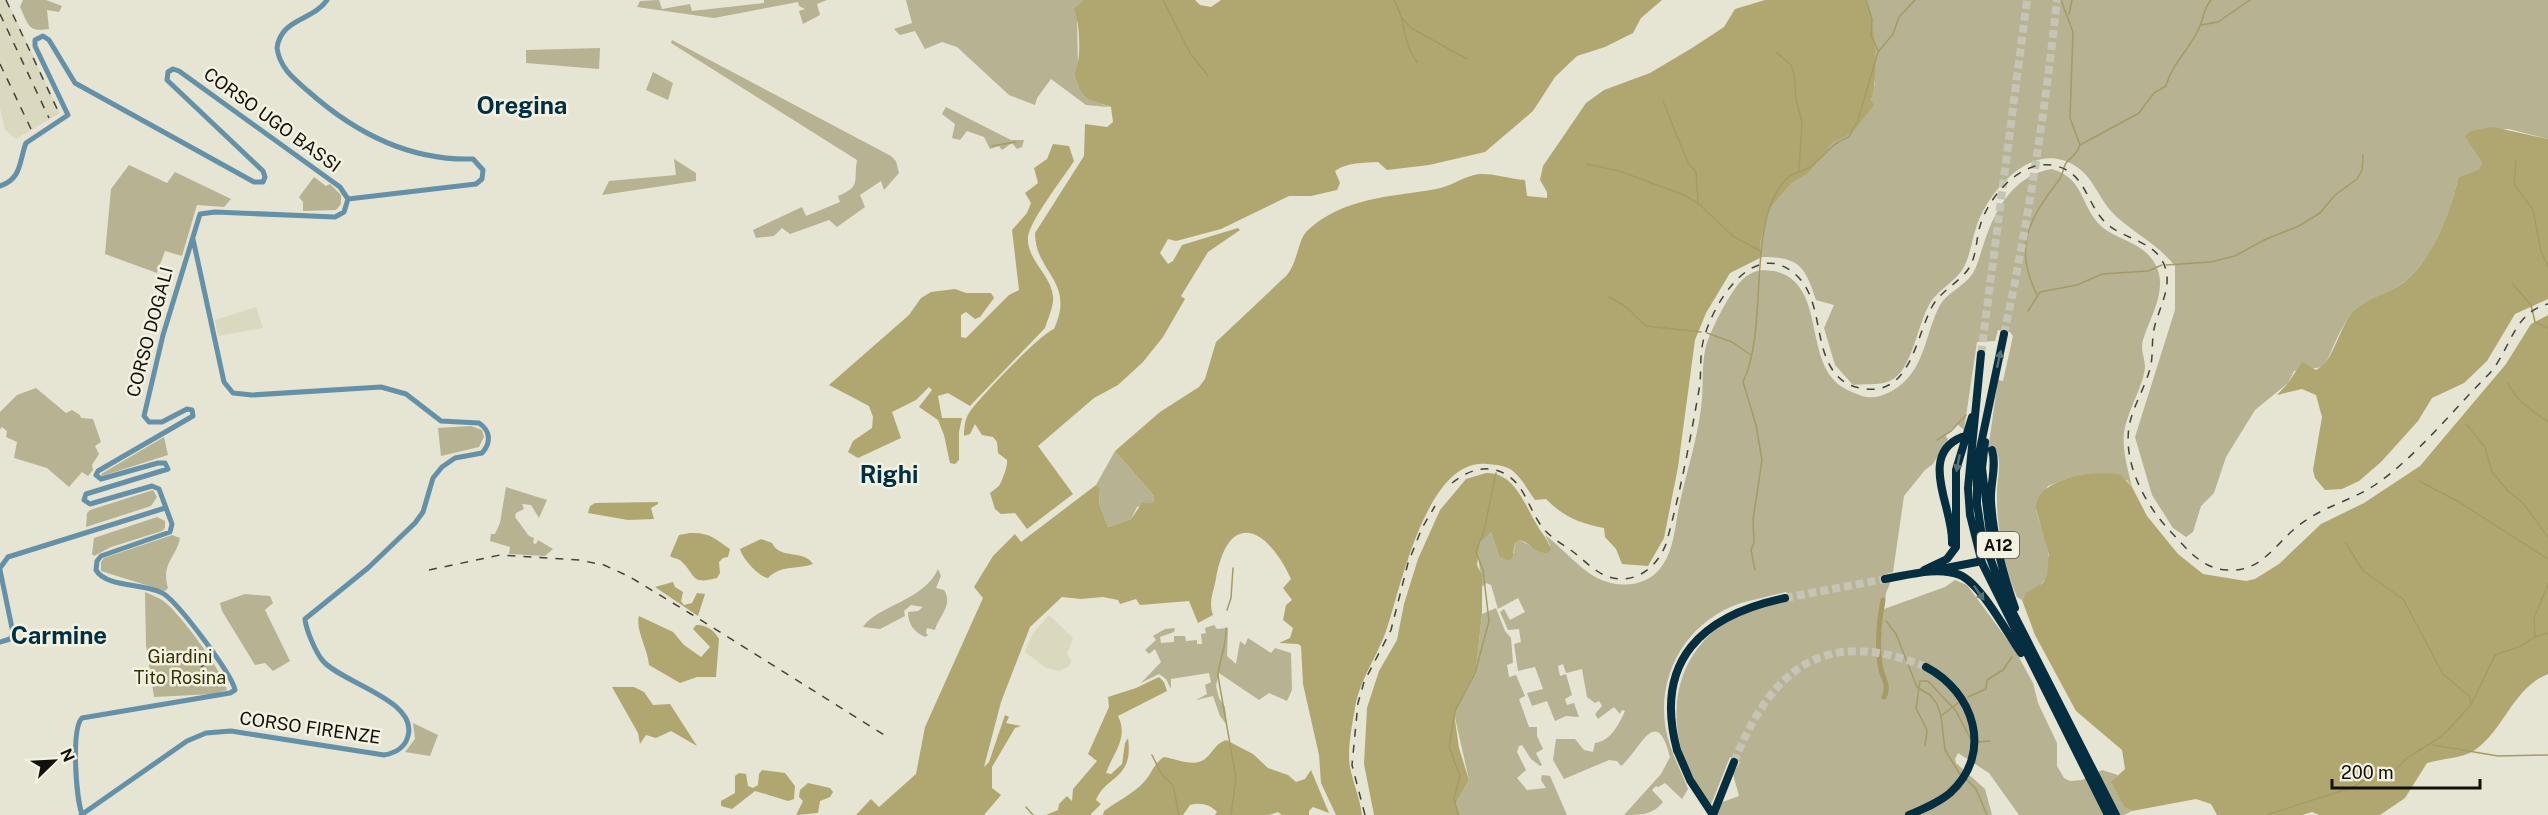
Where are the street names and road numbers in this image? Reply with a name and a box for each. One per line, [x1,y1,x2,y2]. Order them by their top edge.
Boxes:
street label: CORSO UGO BASSI [200,63,345,176]
street label: CORSO DOGALI [122,264,177,399]
road number: A12 [1977,532,2019,558]
street label: CORSO FIRENZE [238,707,382,748]

